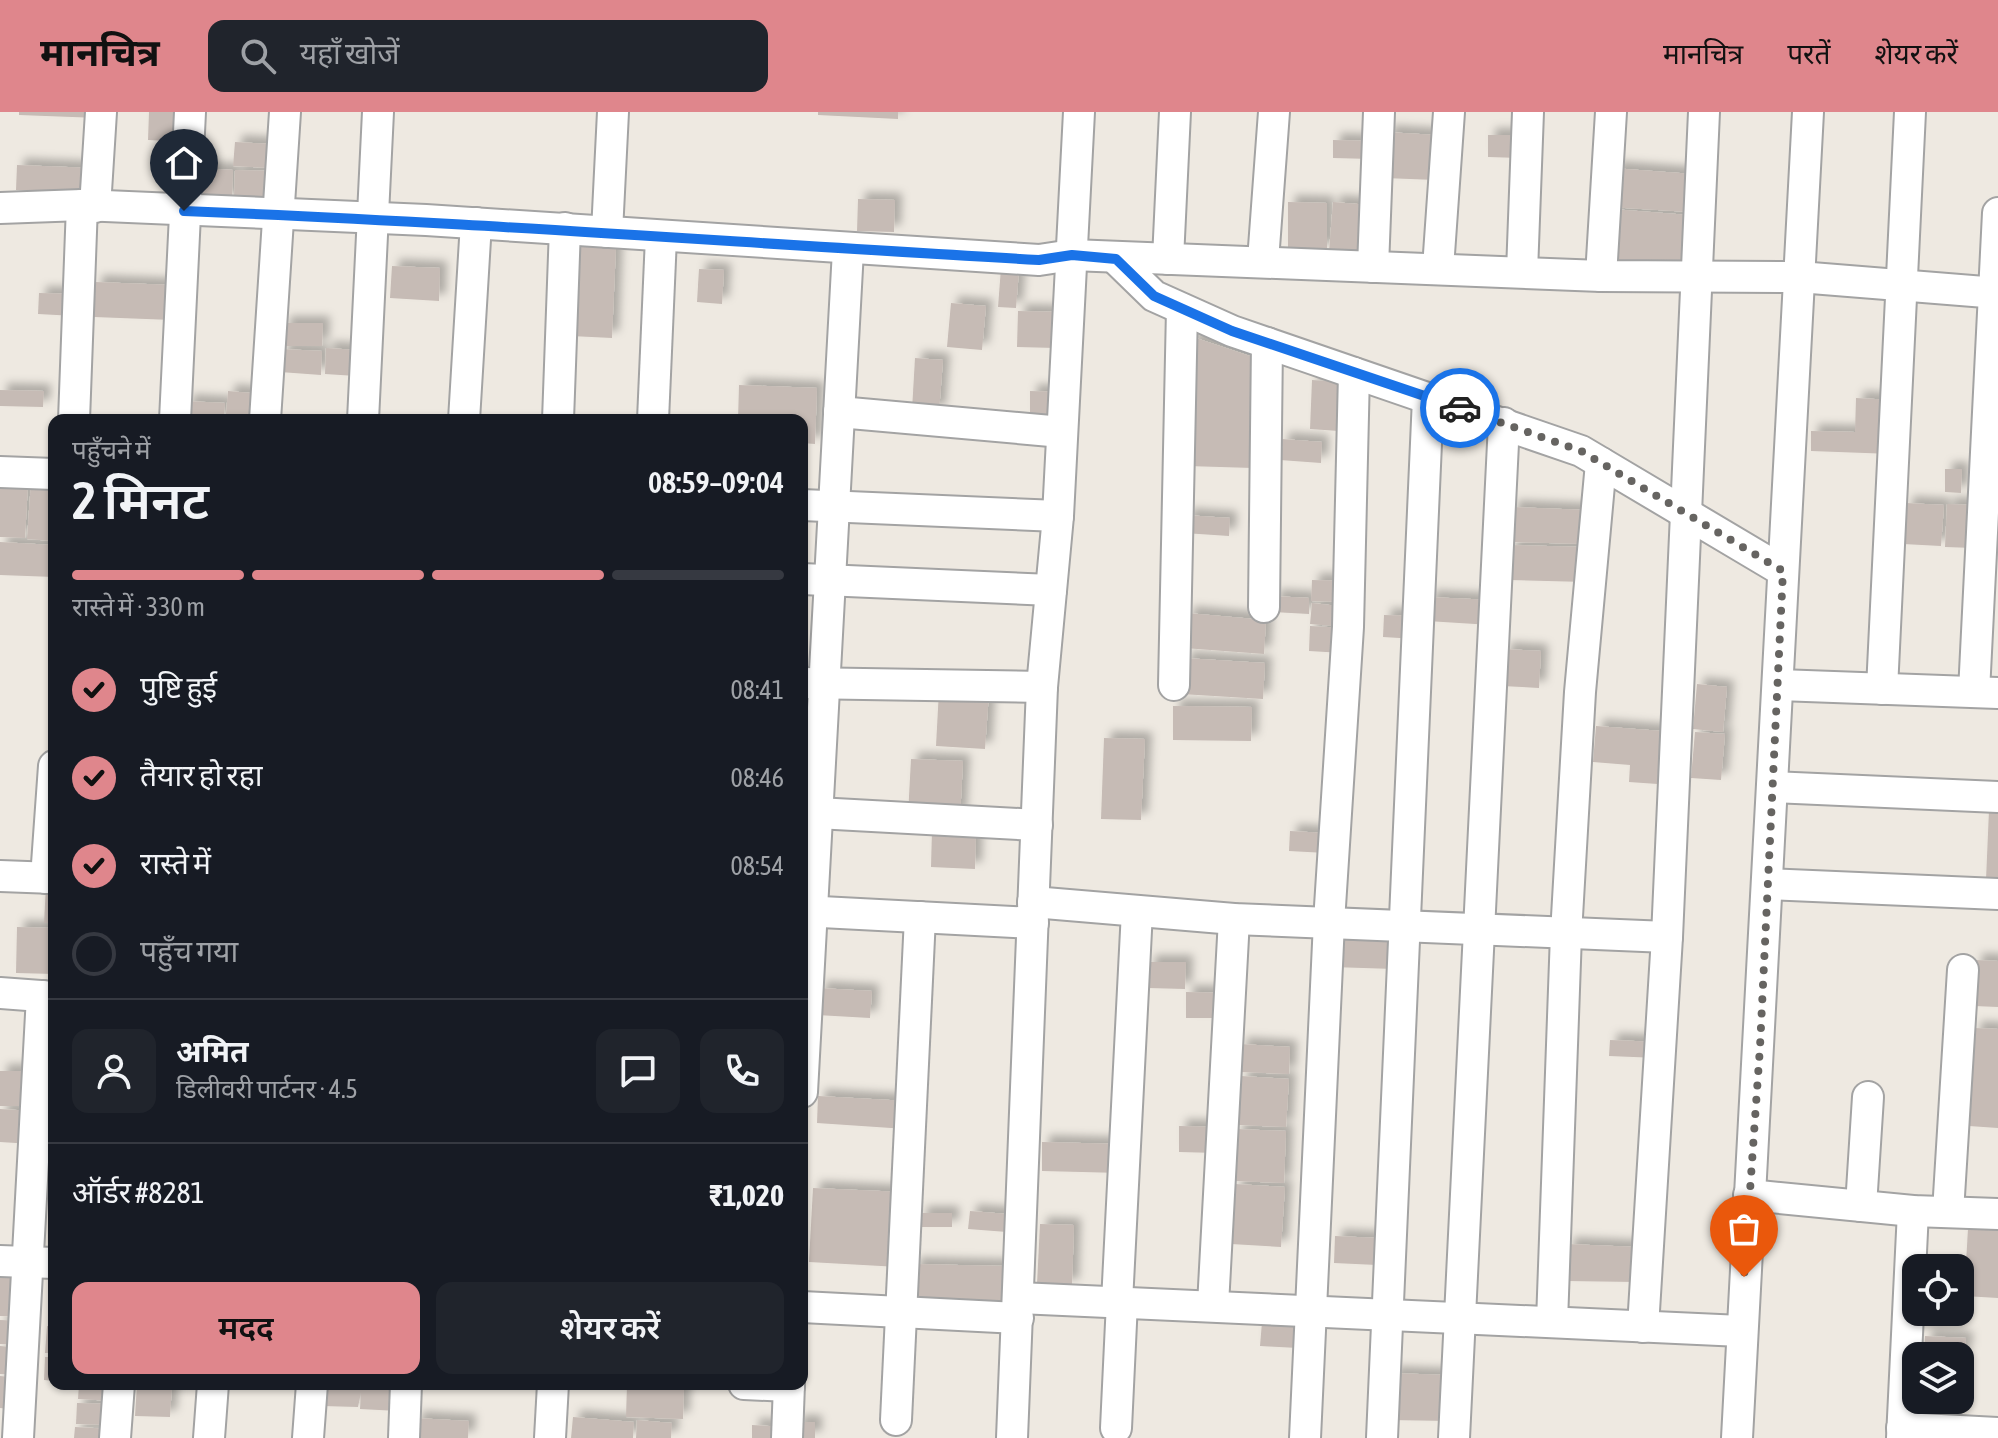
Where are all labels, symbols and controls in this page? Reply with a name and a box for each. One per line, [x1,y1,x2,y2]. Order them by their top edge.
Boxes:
search box [208,20,768,92]
text: मानचित्र [40,31,160,74]
icon: search [236,34,280,78]
text: यहाँ खोजें [300,36,400,70]
text: मानचित्र [1663,38,1743,70]
text: परतें [1787,38,1830,70]
text: शेयर करें [1874,38,1958,70]
pin [150,129,218,211]
icon: home [162,141,206,185]
courier [1420,368,1500,448]
icon: car [1438,386,1482,430]
text: पहुँचने में [72,435,151,465]
text: 08:59–09:04 [648,465,784,499]
text: 2 मिनट [72,470,209,530]
text: रास्ते में · 330 m [72,592,205,622]
icon: check [72,668,116,712]
text: पुष्टि हुई [140,670,217,704]
text: 08:41 [730,675,784,705]
icon: check [72,756,116,800]
text: तैयार हो रहा [140,758,262,792]
text: 08:46 [730,763,784,793]
icon: check [72,844,116,888]
text: रास्ते में [140,846,211,880]
text: 08:54 [730,851,784,881]
text: पहुँच गया [140,934,238,968]
button: person [72,1029,156,1113]
button: chat [596,1029,680,1113]
button: phone [700,1029,784,1113]
text: अमित [176,1034,249,1068]
text: डिलीवरी पार्टनर · 4.5 [176,1074,358,1104]
text: ऑर्डर #8281 [72,1175,205,1209]
text: ₹1,020 [709,1178,784,1212]
pin [1710,1195,1778,1277]
icon: bag [1722,1207,1766,1251]
map controls [1902,1254,1974,1414]
button: locate [1902,1254,1974,1326]
button: मदद [72,1282,420,1374]
button: शेयर करें [436,1282,784,1374]
button: layers [1902,1342,1974,1414]

